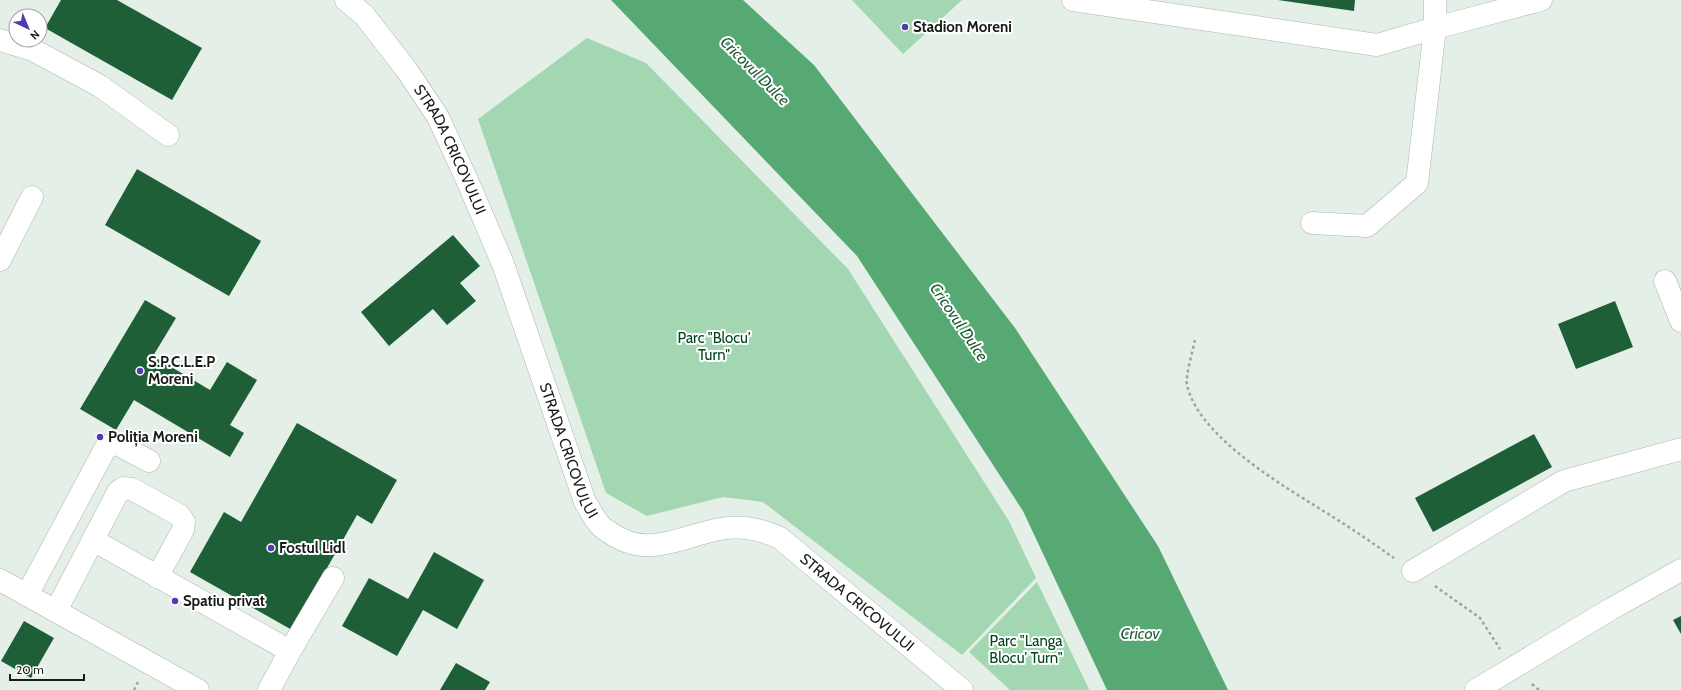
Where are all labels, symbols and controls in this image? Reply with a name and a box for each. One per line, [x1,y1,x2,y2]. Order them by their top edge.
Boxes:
north arrow [8,8,48,48]
place label: Stadion Moreni [913,18,1012,36]
marker: Stadion Moreni [900,22,910,32]
text: N [27,27,43,43]
water label: Cricovul Dulce [716,32,794,110]
street label: STRADA CRICOVULUI [410,81,490,217]
water label: Cricovul Dulce [926,279,992,365]
park label: Parc "Blocu' Turn" [678,329,751,364]
place label: S.P.C.L.E.P Moreni [148,353,215,388]
marker: S.P.C.L.E.P Moreni [135,366,145,376]
street label: STRADA CRICOVULUI [536,380,602,522]
place label: Poliția Moreni [108,428,198,447]
marker: Poliția Moreni [95,432,105,442]
place label: Fostul Lidl [279,539,346,557]
marker: Fostul Lidl [266,543,276,553]
street label: STRADA CRICOVULUI [797,550,918,655]
place label: Spatiu privat [183,592,265,610]
marker: Spatiu privat [170,596,180,606]
water label: Cricov [1120,624,1161,643]
park label: Parc "Langa Blocu' Turn" [989,632,1063,667]
scale bar [10,656,84,682]
text: 20 m [16,662,44,677]

